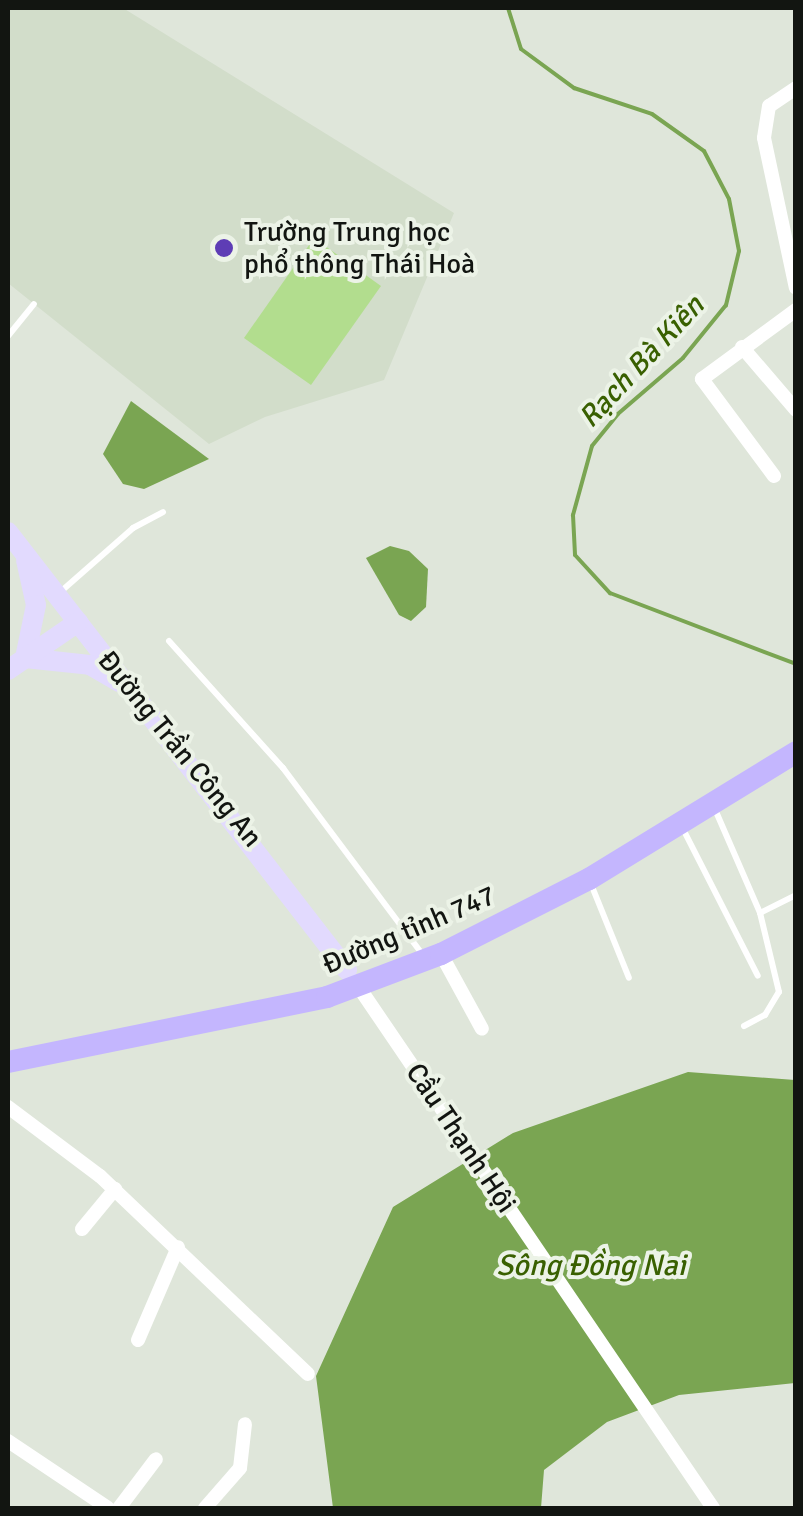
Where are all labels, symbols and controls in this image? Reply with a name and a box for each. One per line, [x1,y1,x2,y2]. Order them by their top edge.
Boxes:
place label: Trường Trung học phổ thông Thái Hoà [244,215,475,281]
marker: Trường Trung học phổ thông Thái Hoà [213,237,235,259]
water label: Rạch Bà Kiên [572,289,712,435]
street label: Đường Trần Công An [91,644,269,854]
street label: Đường tỉnh 747 [318,878,500,982]
street label: Cầu Thạnh Hội [399,1057,523,1219]
water label: Sông Đồng Nai [496,1248,686,1284]

